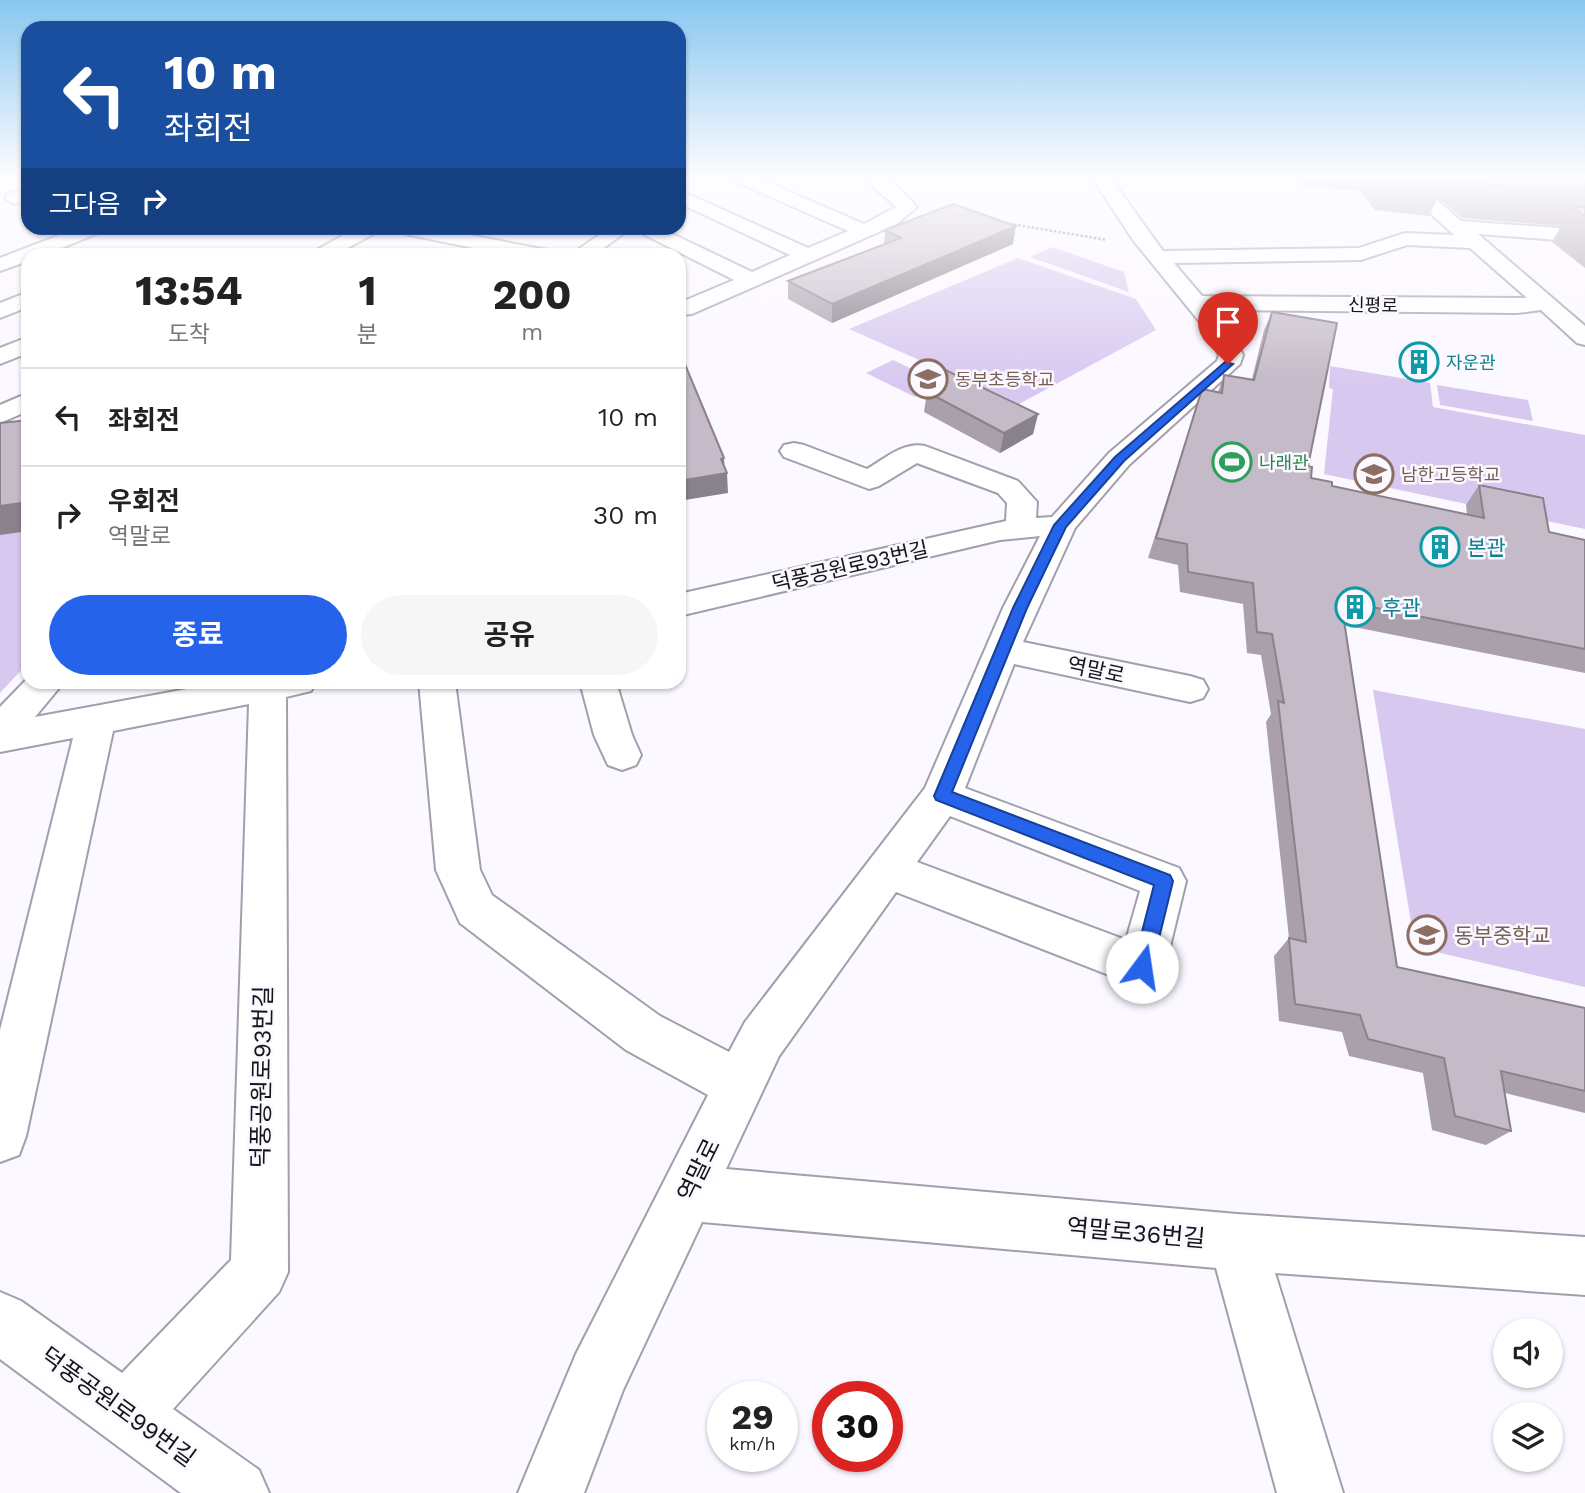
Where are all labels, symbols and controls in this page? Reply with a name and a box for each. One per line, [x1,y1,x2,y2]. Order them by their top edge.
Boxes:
text: 10 m [164,43,277,101]
icon: left [49,49,140,140]
text: 좌회전 [164,109,252,147]
icon: right [135,182,173,220]
text: 그다음 [49,189,121,219]
text: 13:54 [135,266,243,315]
text: 1 [359,266,377,315]
text: 200 [493,270,572,319]
pin [1198,292,1258,364]
street label: 신평로 [1348,294,1398,316]
icon: arrive [1209,303,1247,341]
text: m [521,319,543,346]
text: 도착 [168,321,210,348]
text: 분 [357,321,378,348]
building icon: 자운관 [1398,341,1440,383]
place label: 자운관 [1446,352,1496,373]
school or university icon: 동부초등학교 [907,358,949,400]
place label: 동부초등학교 [955,369,1054,390]
icon: left [49,398,87,436]
text: 10 m [598,402,658,432]
text: 좌회전 [108,405,180,435]
sports icon: 나래관 [1211,441,1253,483]
place label: 나래관 [1259,452,1309,473]
school or university icon: 남한고등학교 [1353,453,1395,495]
place label: 남한고등학교 [1401,464,1500,485]
text: 우회전 [108,486,180,516]
icon: right [49,496,87,534]
text: 30 m [593,500,658,530]
text: 역말로 [108,523,171,550]
building icon: 본관 [1419,526,1461,568]
place label: 본관 [1467,535,1506,560]
street label: 덕풍공원로93번길 [769,536,931,596]
building icon: 후관 [1334,586,1376,628]
button: 종료 [49,595,347,675]
button: 공유 [361,595,658,675]
place label: 후관 [1382,595,1421,620]
street label: 역말로 [1065,652,1127,688]
school or university icon: 동부중학교 [1406,914,1448,956]
place label: 동부중학교 [1454,923,1551,948]
position arrow [1105,930,1179,1004]
street label: 덕풍공원로93번길 [246,985,278,1169]
street label: 역말로 [672,1134,726,1206]
street label: 역말로36번길 [1066,1213,1206,1253]
map controls [1493,1318,1563,1472]
button: sound [1493,1318,1563,1388]
street label: 덕풍공원로99번길 [35,1342,201,1472]
speed limit sign: 30 [812,1381,903,1472]
text: 29 [731,1396,774,1438]
button: layers [1493,1402,1563,1472]
text: km/h [729,1433,776,1454]

